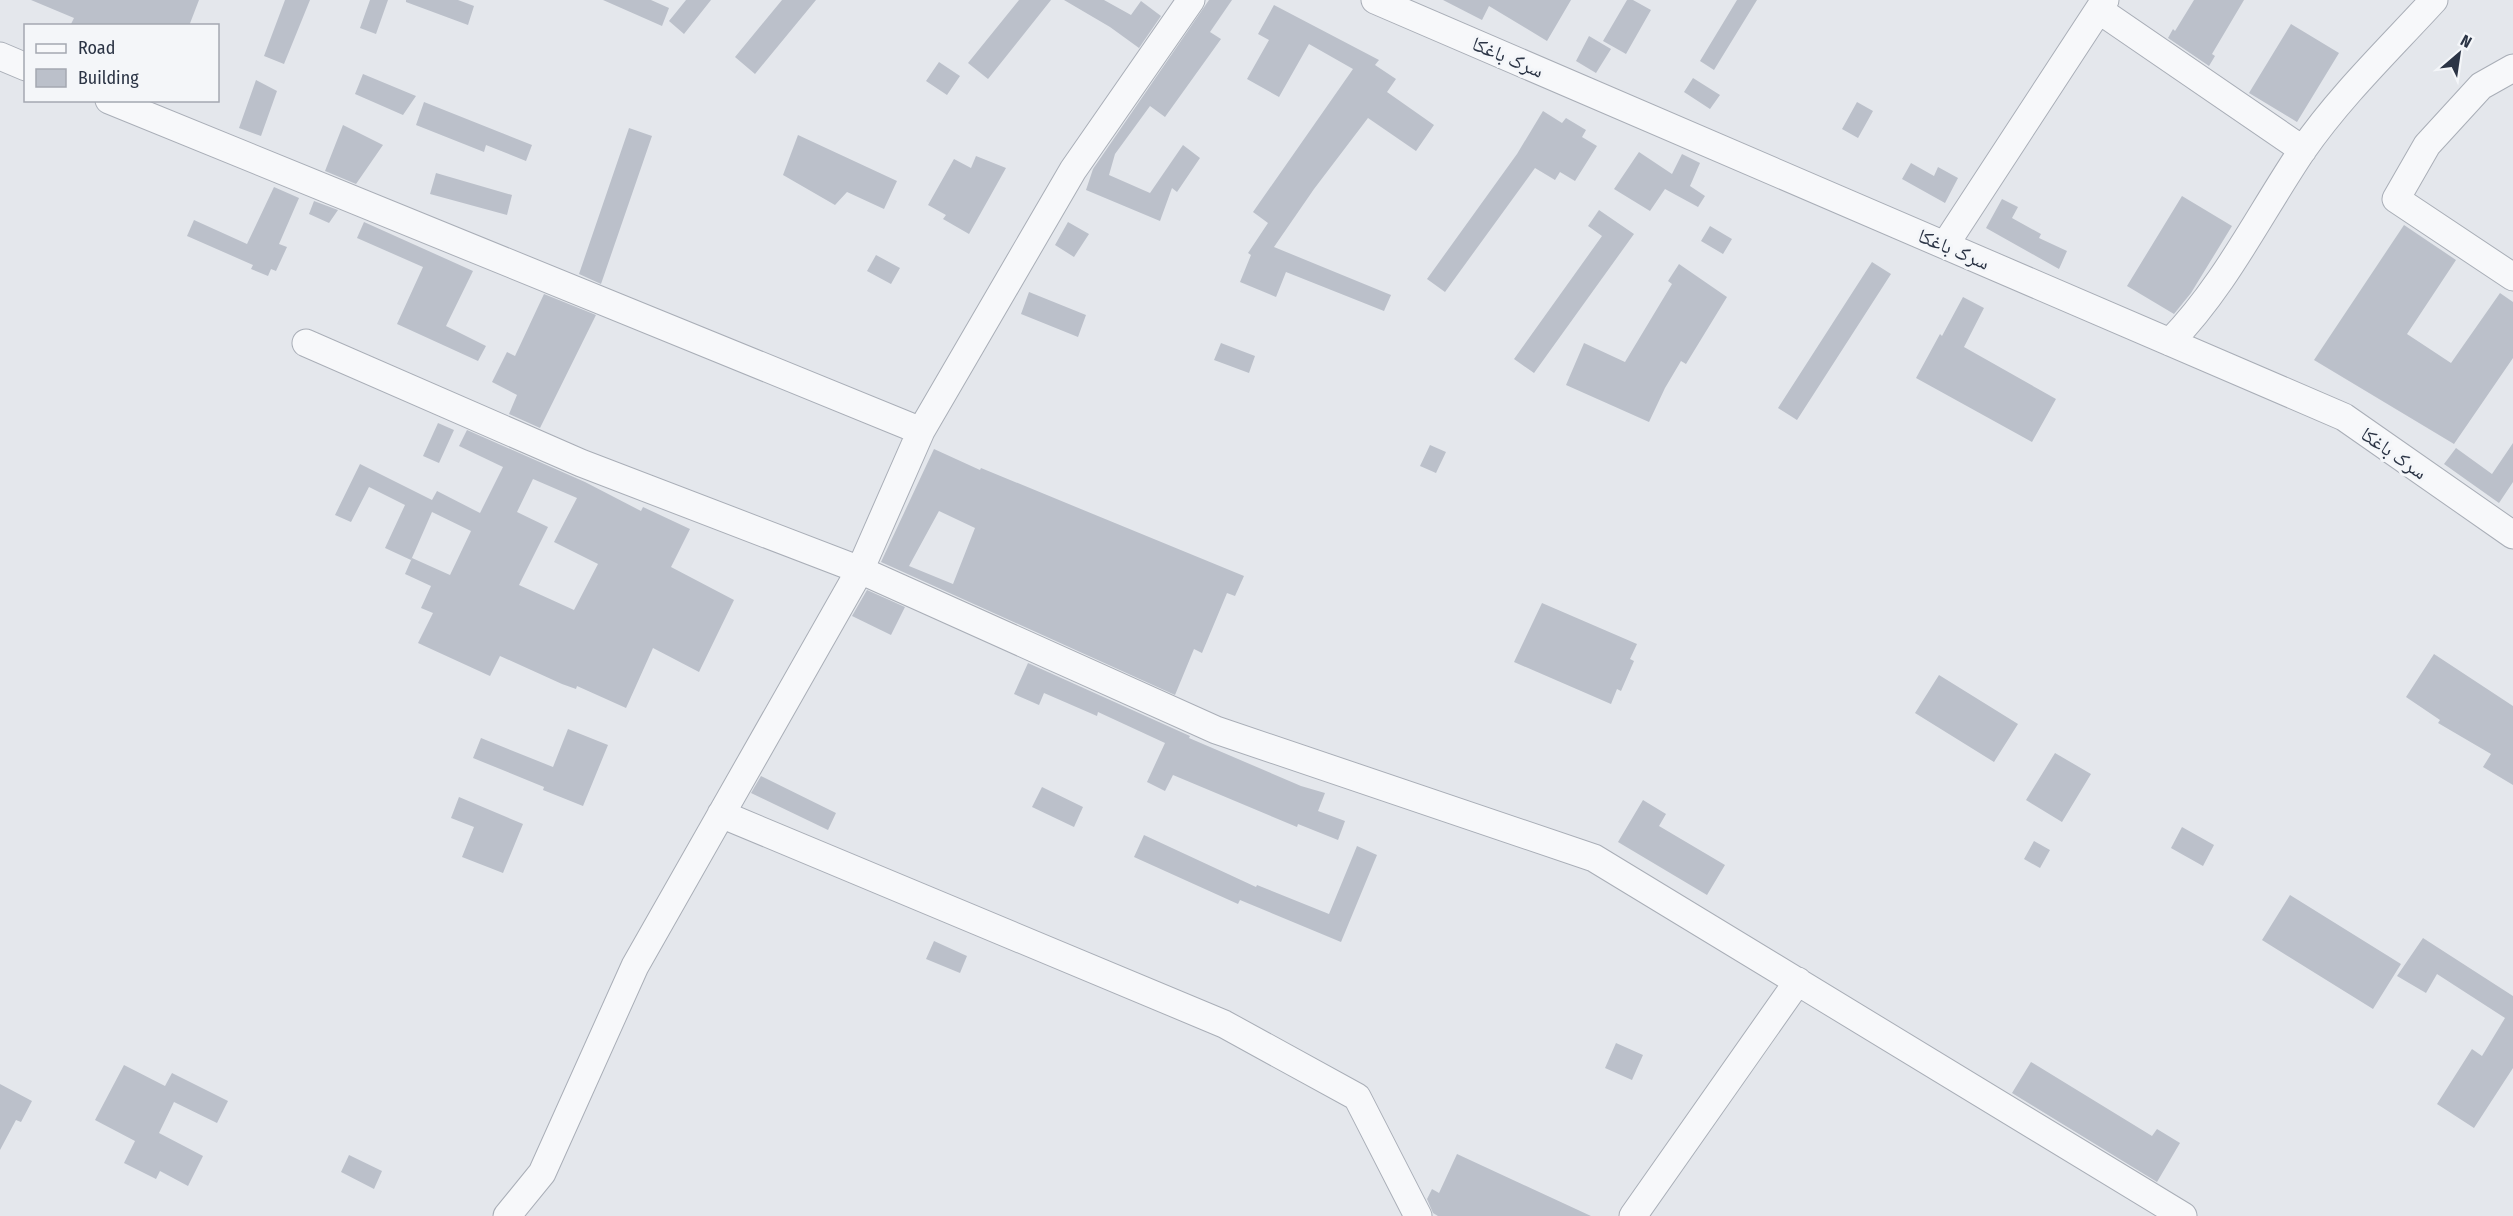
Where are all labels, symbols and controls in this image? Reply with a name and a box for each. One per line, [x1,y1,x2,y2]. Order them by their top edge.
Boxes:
legend [24,24,219,102]
north arrow [2429,24,2489,84]
street label: سرک باغکا [1469,31,1547,83]
text: N [2457,31,2475,52]
text: Road [78,37,115,59]
text: Building [78,67,139,89]
street label: سرک باغکا [1915,223,1993,275]
street label: سرک باغکا [2356,422,2432,484]

